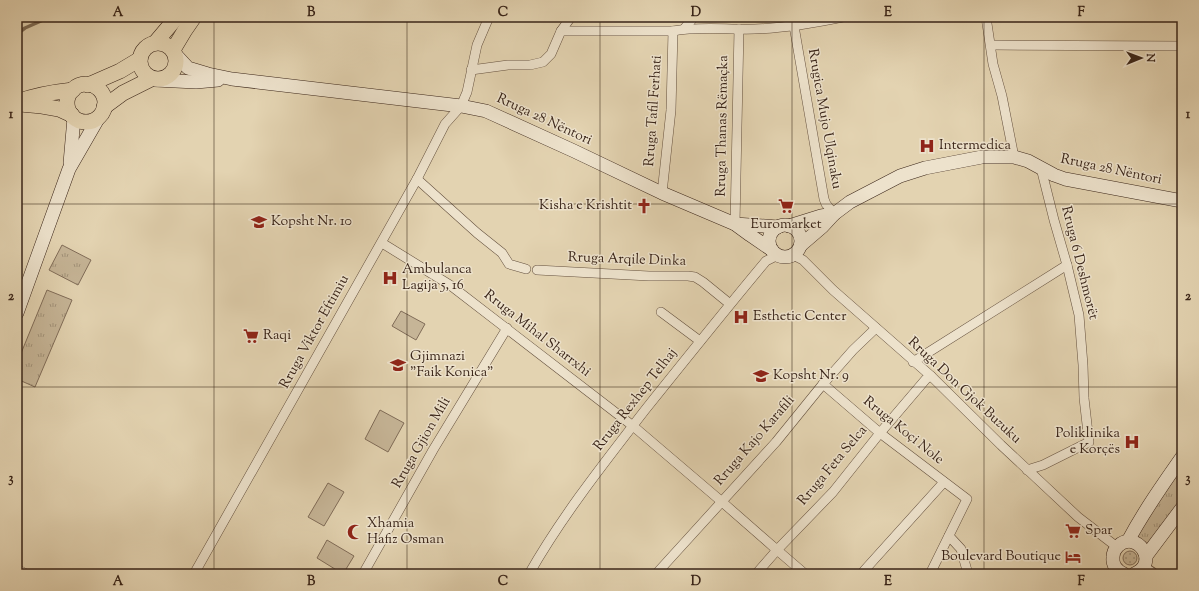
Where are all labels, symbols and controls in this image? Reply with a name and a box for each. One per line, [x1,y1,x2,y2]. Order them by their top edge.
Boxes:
text: A [113,4,124,22]
text: B [307,4,316,22]
text: C [498,4,508,22]
text: D [691,4,701,22]
text: E [884,4,892,22]
text: F [1077,4,1085,22]
north arrow [1121,38,1161,78]
street label: Rrugica Mujo Ulqinaku [802,47,846,191]
text: N [1142,52,1158,63]
street label: Rruga Tafil Ferhati [640,55,668,167]
street label: Rruga Thanas Rëmaçka [712,55,734,197]
street label: Rruga 28 Nëntori [493,89,595,151]
text: 1 [9,106,14,124]
text: 1 [1186,106,1191,124]
place label: Intermedica [939,136,1011,156]
hospital icon: Intermedica [918,137,936,155]
street label: Rruga 28 Nëntori [1058,149,1164,191]
place label: Kisha e Krishtit [539,196,632,216]
church icon: Kisha e Krishtit [635,197,653,215]
supermarket icon: Euromarket [777,197,795,215]
street label: Rruga 6 Deshmorët [1055,204,1103,322]
place label: Kopsht Nr. 10 [271,212,352,232]
school or university icon: Kopsht Nr. 10 [250,213,268,231]
place label: Euromarket [750,215,822,235]
street label: Rruga Arqile Dinka [568,248,687,272]
place label: Ambulanca Lagija 5, 16 [402,260,472,296]
hospital icon: Ambulanca Lagija 5, 16 [381,269,399,287]
street label: Rruga Viktor Eftimiu [275,271,355,393]
street label: Rruga Mihal Sharrxhi [479,286,595,382]
text: 2 [8,288,15,306]
text: 2 [1185,288,1192,306]
place label: Esthetic Center [753,307,847,327]
hospital icon: Esthetic Center [732,308,750,326]
place label: Raqi [263,326,291,346]
supermarket icon: Raqi [242,327,260,345]
street label: Rruga Don Gjok Buzuku [903,333,1025,449]
street label: Rruga Rexhep Telhaj [589,344,683,456]
place label: Gjimnazi "Faik Konica" [410,347,493,383]
school or university icon: Gjimnazi "Faik Konica" [389,356,407,374]
place label: Kopsht Nr. 9 [773,366,849,386]
school or university icon: Kopsht Nr. 9 [752,367,770,385]
street label: Rruga Kajo Karafili [710,391,800,491]
street label: Rruga Koçi Nole [858,392,948,470]
street label: Rruga Gjion Mili [388,394,456,492]
street label: Rruga Feta Selca [794,421,873,510]
place label: Poliklinika e Korçës [1055,424,1121,460]
hospital icon: Poliklinika e Korçës [1123,433,1141,451]
text: 3 [8,470,14,488]
text: 3 [1185,470,1191,488]
place label: Xhamia Hafiz Osman [367,514,444,550]
place label: Spar [1085,521,1113,541]
supermarket icon: Spar [1064,522,1082,540]
mosque icon: Xhamia Hafiz Osman [346,523,364,541]
place label: Boulevard Boutique [941,547,1061,567]
hotel icon: Boulevard Boutique [1064,548,1082,566]
text: A [113,573,124,591]
text: B [307,573,316,591]
text: C [498,573,508,591]
text: D [691,573,701,591]
text: E [884,573,892,591]
text: F [1077,573,1085,591]

